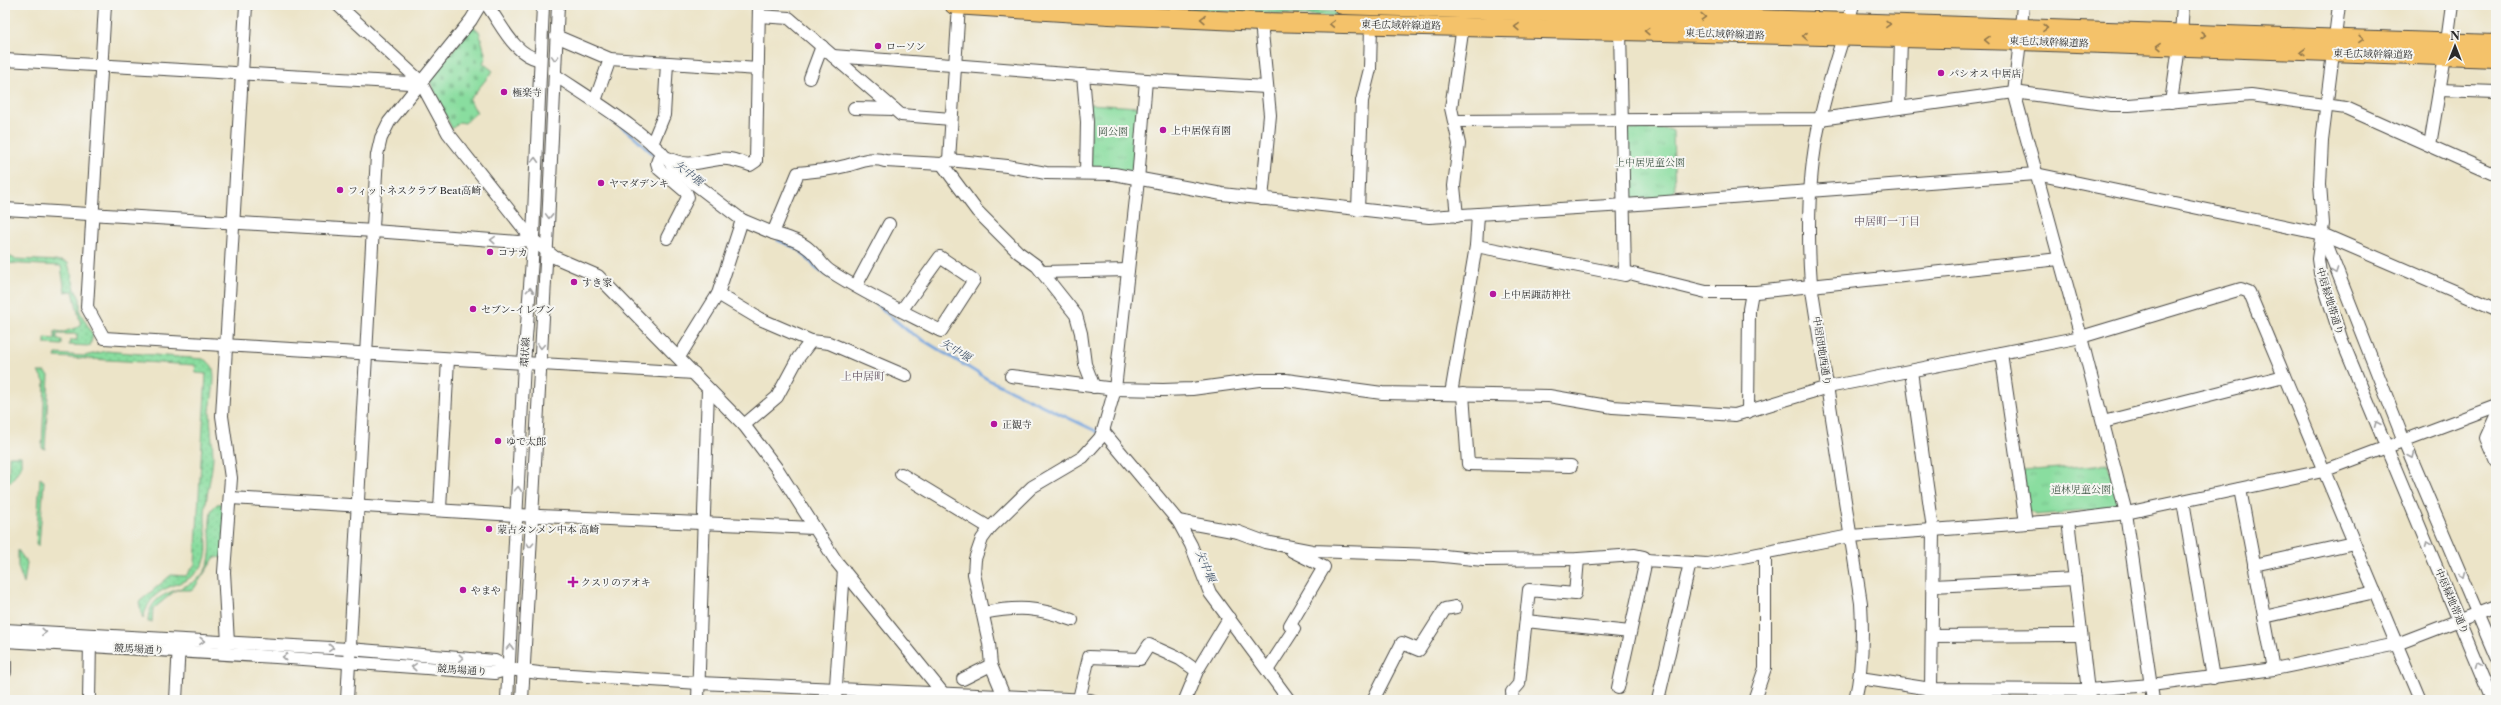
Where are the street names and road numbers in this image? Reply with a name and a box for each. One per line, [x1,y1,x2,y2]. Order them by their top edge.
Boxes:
street label: 東毛広域幹線道路 [1361,18,1441,32]
street label: 東毛広域幹線道路 [1685,26,1765,42]
street label: 東毛広域幹線道路 [2009,34,2089,50]
street label: 東毛広域幹線道路 [2333,47,2413,61]
street label: 中居緑地帯通り [2314,266,2346,336]
street label: 中居団地西通り [1810,315,1834,387]
street label: 環状線 [517,337,533,367]
street label: 中居緑地帯通り [2432,566,2472,636]
street label: 競馬場通り [114,641,164,657]
street label: 競馬場通り [437,662,487,678]

